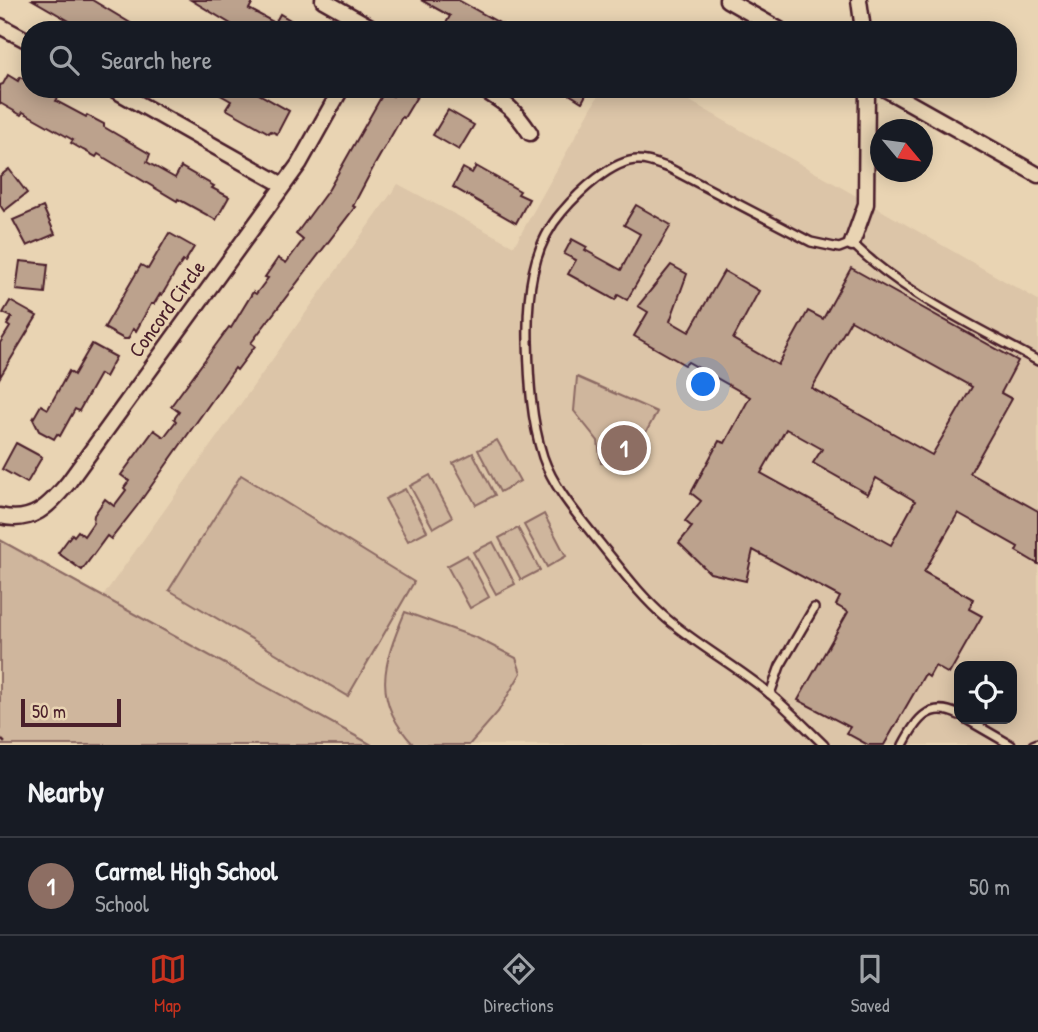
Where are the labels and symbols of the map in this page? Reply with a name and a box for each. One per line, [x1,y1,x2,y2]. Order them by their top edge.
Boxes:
north arrow [870,119,933,182]
street label: Concord Circle [121,254,212,363]
your location [686,367,720,401]
pin: 1 [601,422,647,474]
scale bar [21,696,121,728]

